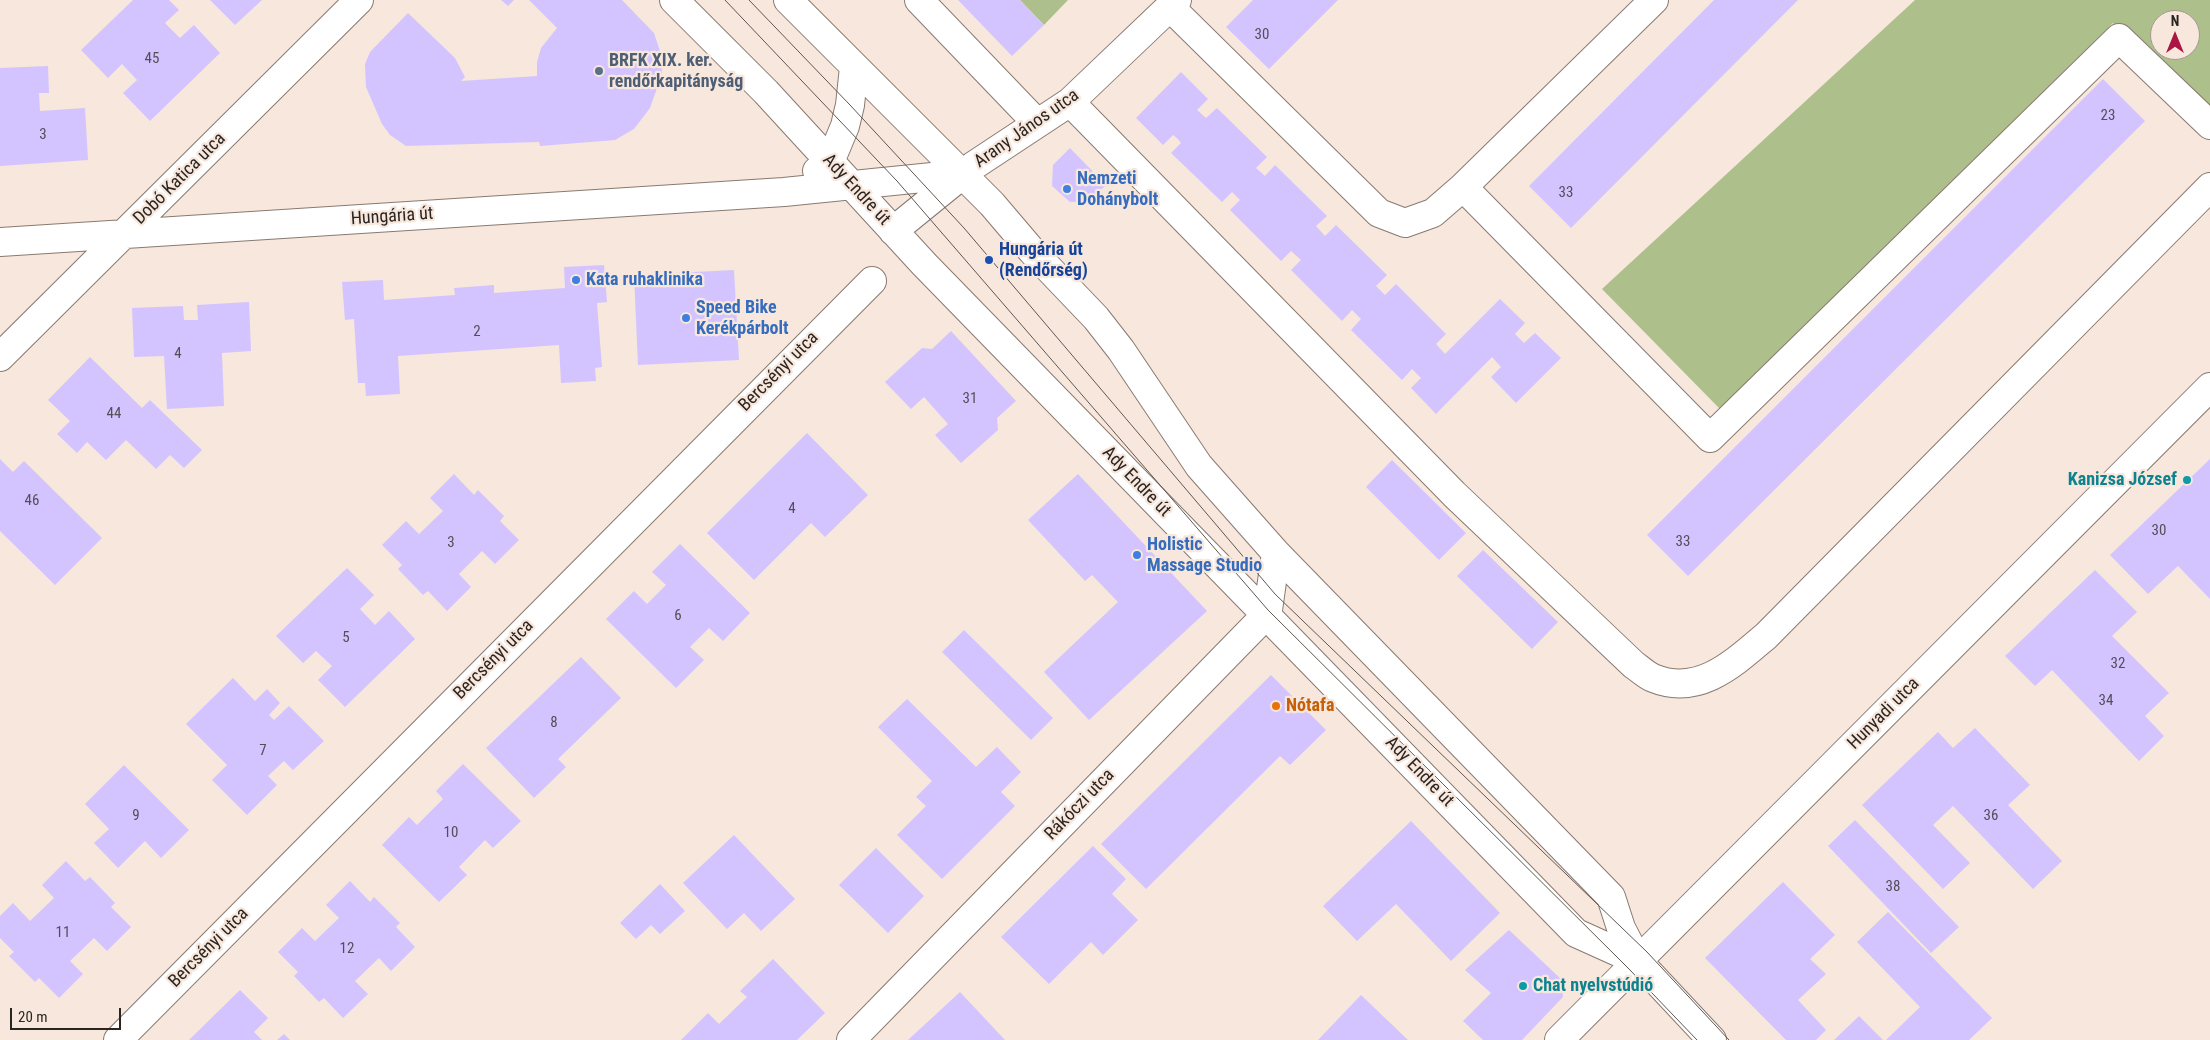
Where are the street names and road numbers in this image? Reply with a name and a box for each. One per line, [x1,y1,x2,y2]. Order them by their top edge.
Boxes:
street label: Arany János utca [970,85,1084,173]
street label: Dobó Katica utca [129,128,231,230]
street label: Ady Endre út [818,150,894,230]
street label: Hungária út [350,203,434,231]
street label: Bercsényi utca [735,328,823,416]
street label: Ady Endre út [1097,442,1175,522]
street label: Bercsényi utca [450,616,538,704]
street label: Hunyadi utca [1844,674,1924,754]
street label: Ady Endre út [1380,732,1458,812]
street label: Rákóczi utca [1041,765,1119,845]
street label: Bercsényi utca [165,904,253,992]

